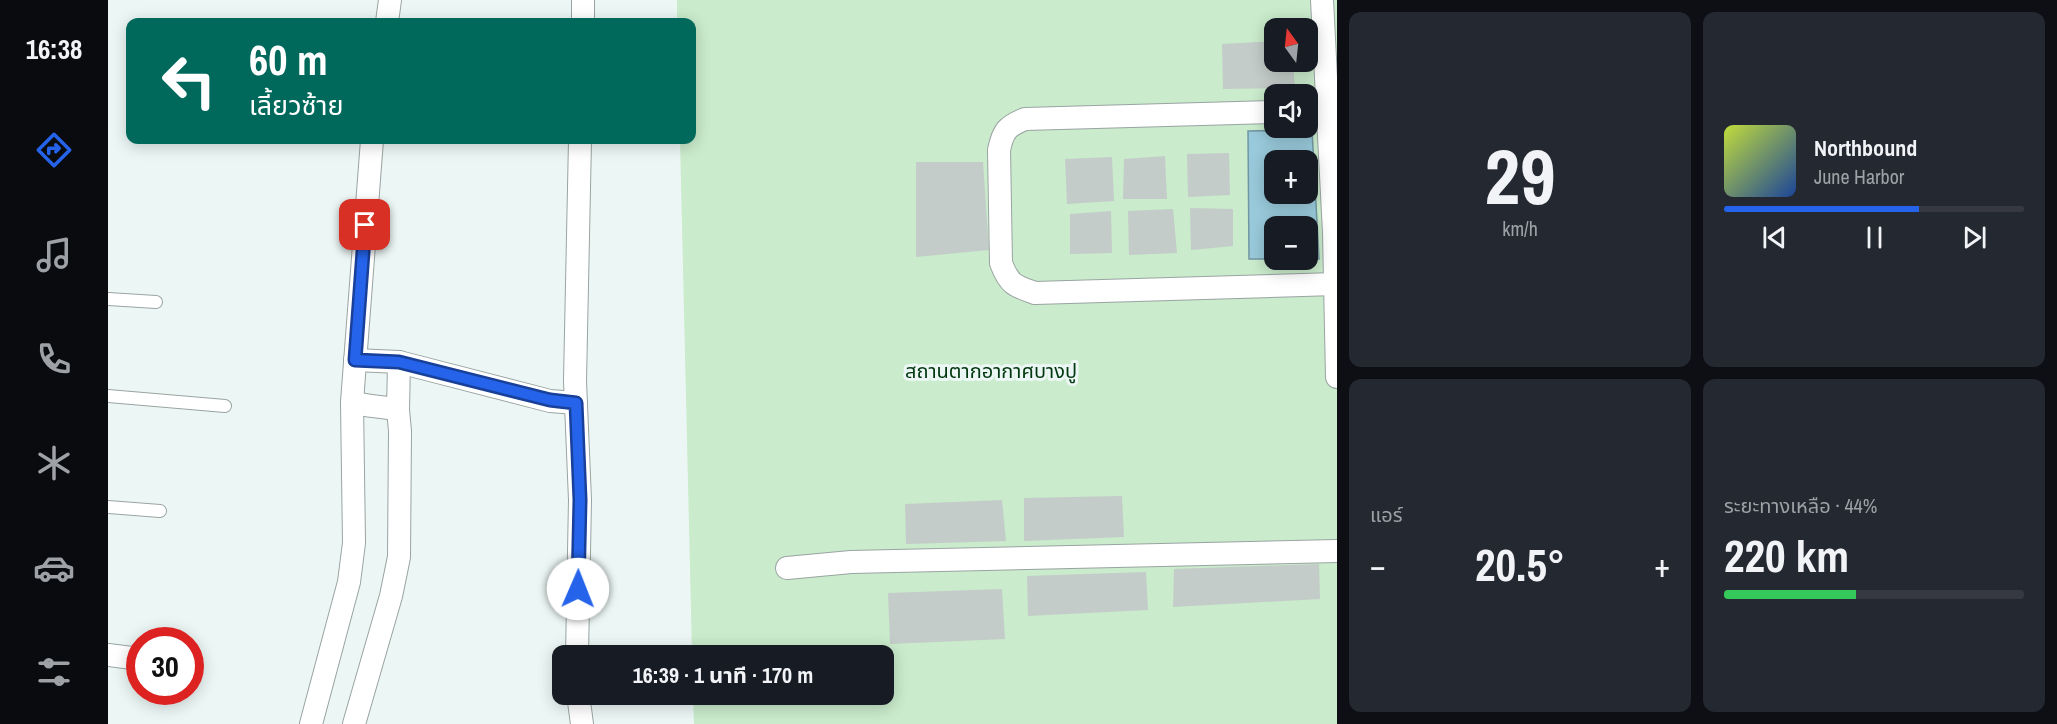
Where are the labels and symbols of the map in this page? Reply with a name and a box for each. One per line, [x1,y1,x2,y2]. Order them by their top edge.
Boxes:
north arrow [1264,18,1318,72]
pin [339,199,390,250]
park label: สถานตากอากาศบางปู [905,357,1077,384]
position arrow [546,557,610,621]
speed limit sign: 30 [126,627,204,705]

